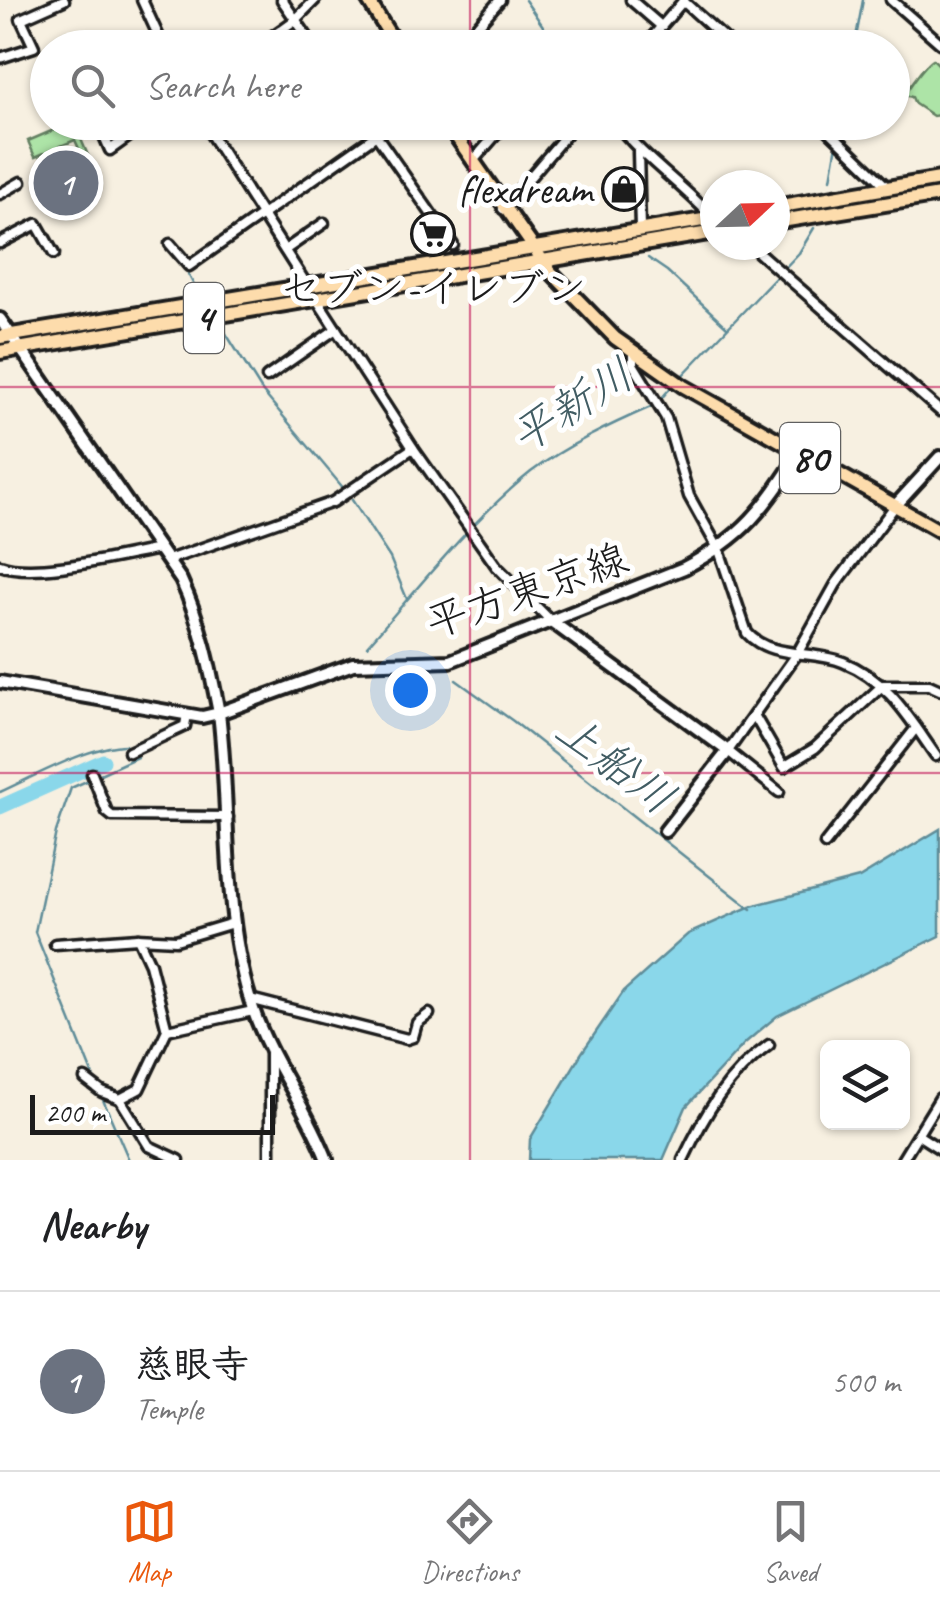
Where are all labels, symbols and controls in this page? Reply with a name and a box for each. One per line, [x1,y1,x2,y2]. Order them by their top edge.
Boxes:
search box [30,30,910,140]
icon: search [65,58,120,113]
text: Search here [145,62,300,109]
pin: 1 [34,146,98,220]
place label: flexdream [459,163,595,216]
shop icon: flexdream [601,166,647,212]
north arrow [700,170,790,260]
supermarket icon: セブン-イレブン [410,211,456,257]
place label: セブン-イレブン [279,262,587,315]
road number: 4 [184,283,224,353]
water label: 平新川 [500,346,644,466]
road number: 80 [780,423,840,493]
street label: 平方東京線 [419,532,635,650]
your location [385,665,436,716]
water label: 上船川 [544,701,686,827]
map controls [820,1040,910,1130]
button: layers [820,1040,910,1130]
scale bar [30,1090,275,1134]
text: 200 m [45,1095,105,1130]
text: Nearby [40,1199,146,1252]
text: 慈眼寺 [135,1341,249,1388]
text: 1 [65,1361,80,1402]
text: 500 m [831,1361,900,1402]
text: Temple [135,1388,203,1429]
tab: Map [122,1494,177,1589]
tab: Directions [421,1494,519,1589]
tab: Saved [763,1494,818,1589]

